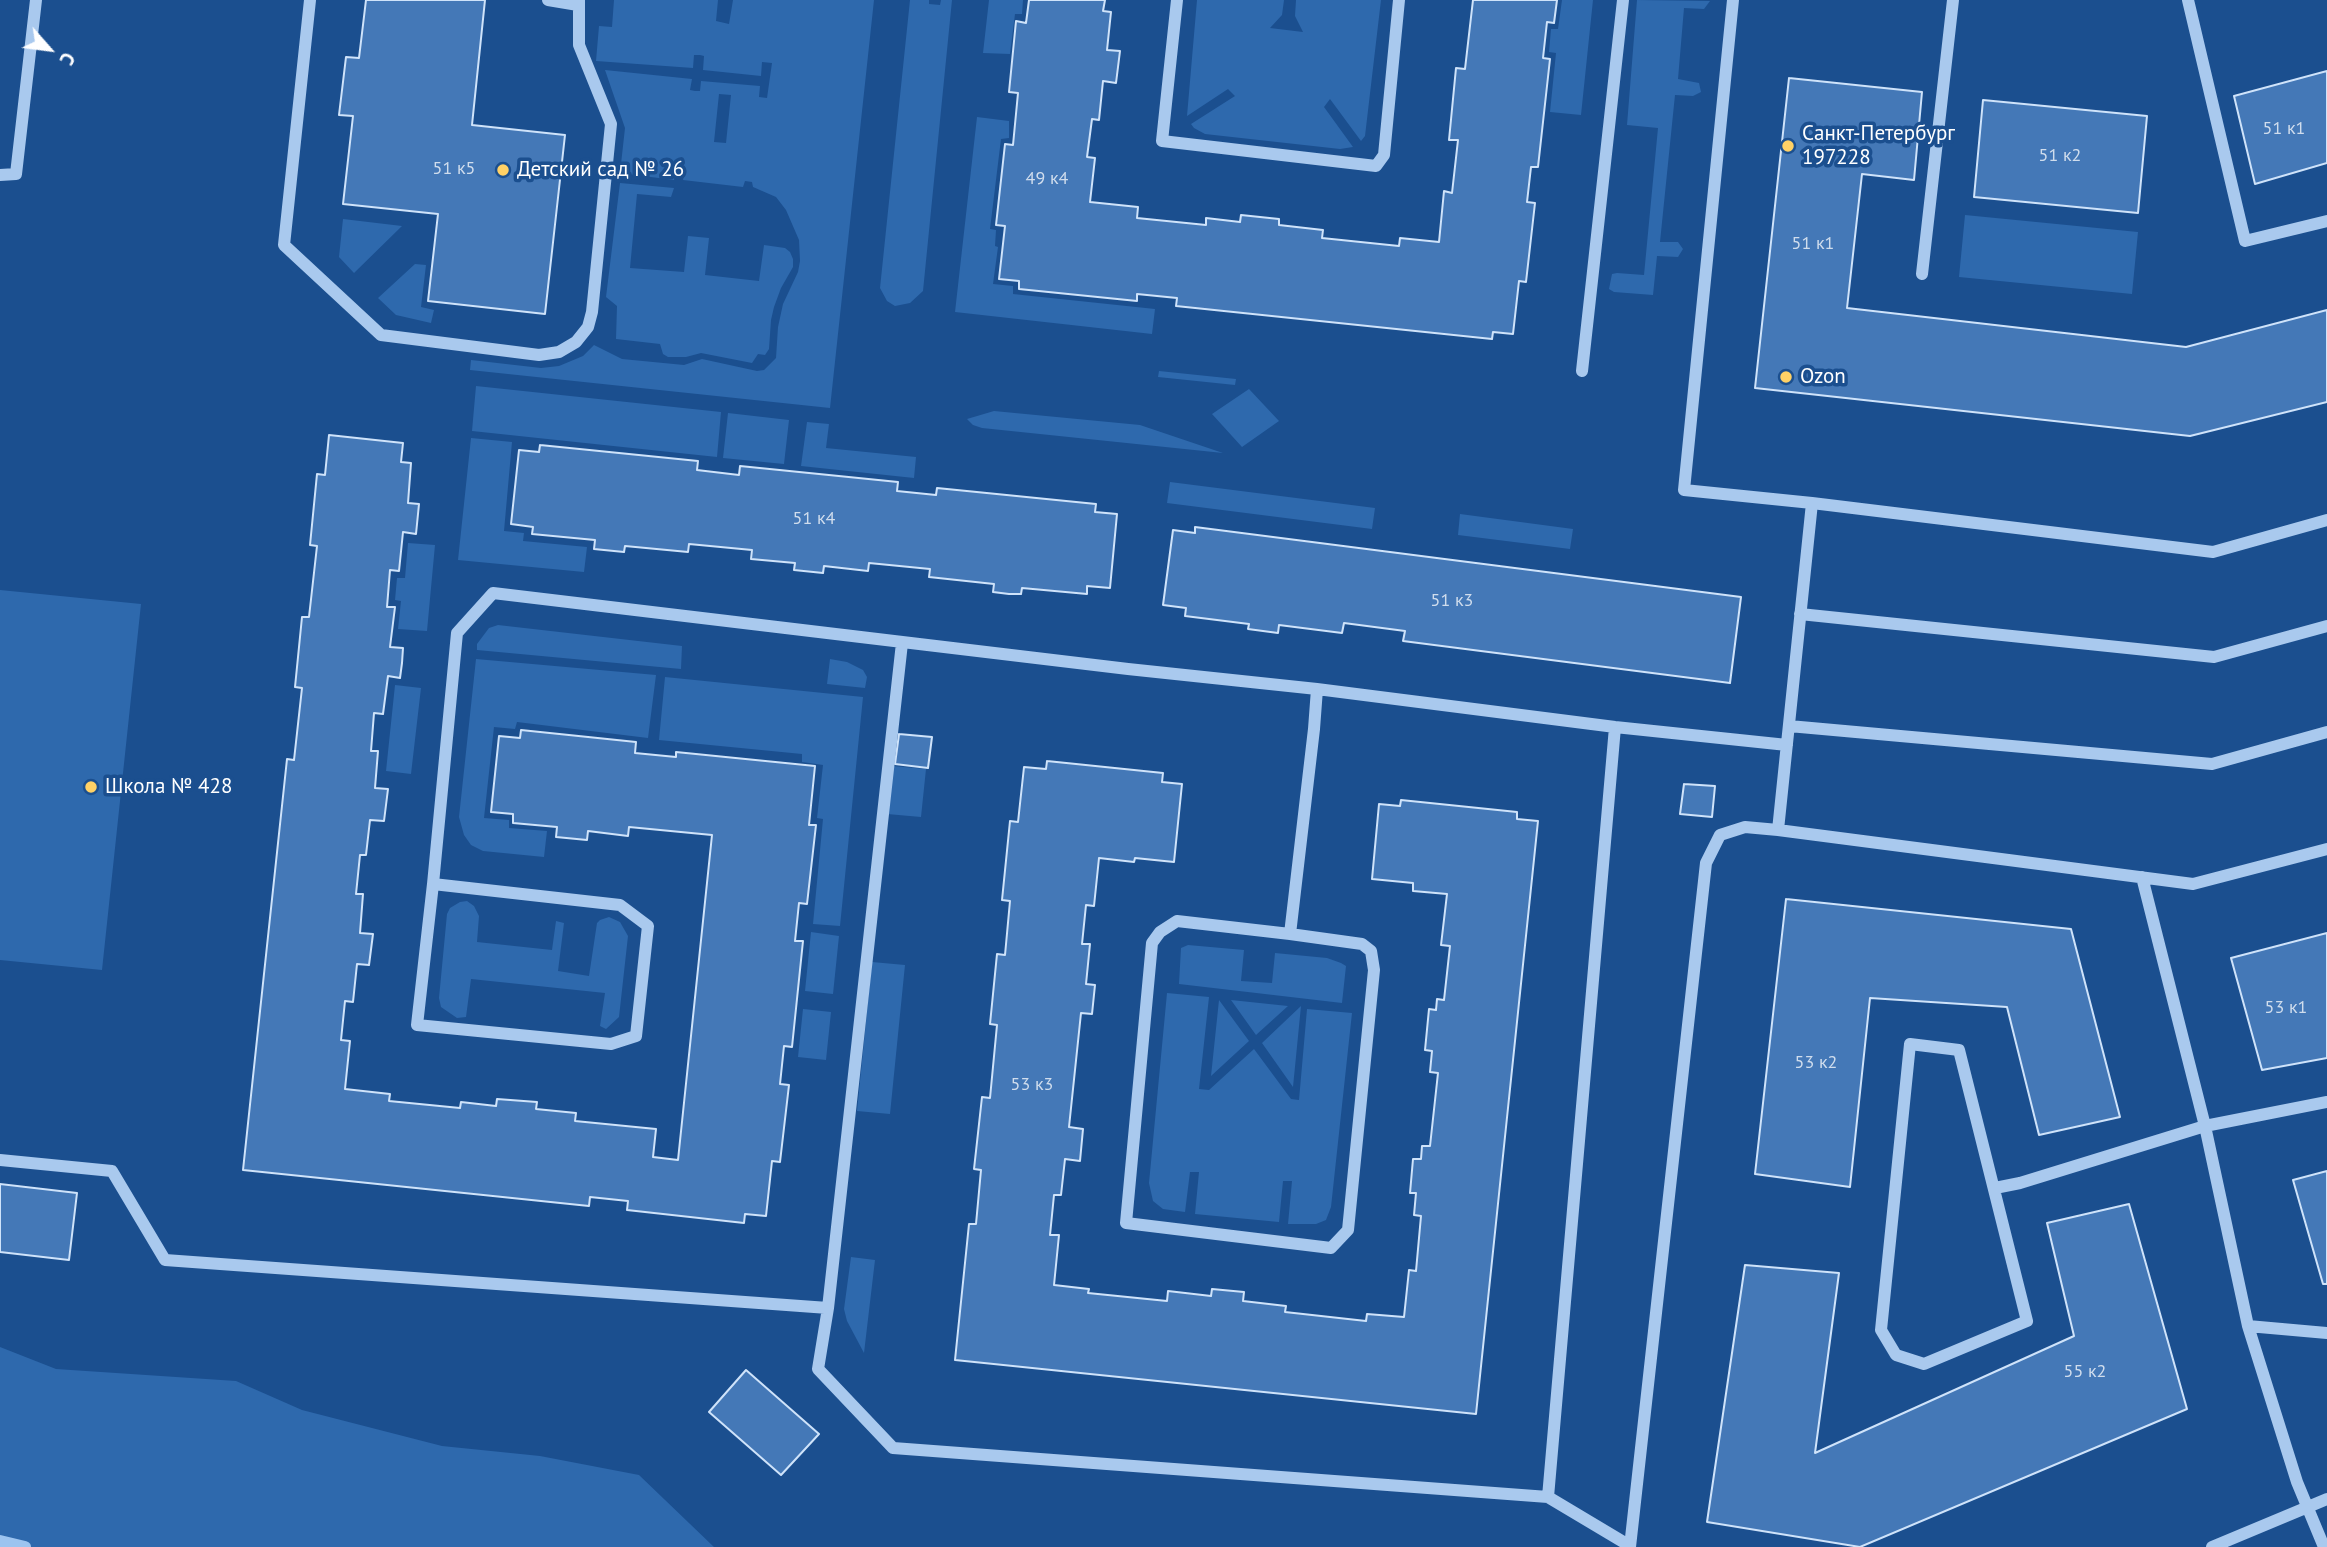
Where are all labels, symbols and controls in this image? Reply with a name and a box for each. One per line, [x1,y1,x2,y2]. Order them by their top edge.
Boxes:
north arrow [14,14,84,84]
text: С [54,49,81,69]
house number: 51 к1 [2263,118,2305,140]
place label: Санкт-Петербург 197228 [1802,121,1955,171]
marker: Санкт-Петербург 197228 [1780,138,1796,154]
house number: 51 к2 [2039,145,2081,167]
place label: Детский сад № 26 [517,157,684,183]
house number: 51 к5 [433,158,475,180]
marker: Детский сад № 26 [495,162,511,178]
house number: 49 к4 [1026,168,1068,190]
house number: 51 к1 [1792,233,1834,255]
place label: Ozon [1800,364,1846,390]
marker: Ozon [1778,369,1794,385]
house number: 51 к4 [793,508,835,530]
house number: 51 к3 [1431,590,1473,612]
place label: Школа № 428 [105,774,232,800]
marker: Школа № 428 [83,779,99,795]
house number: 53 к1 [2265,997,2307,1019]
house number: 53 к2 [1795,1052,1837,1074]
house number: 53 к3 [1011,1074,1053,1096]
house number: 55 к2 [2064,1361,2106,1383]

